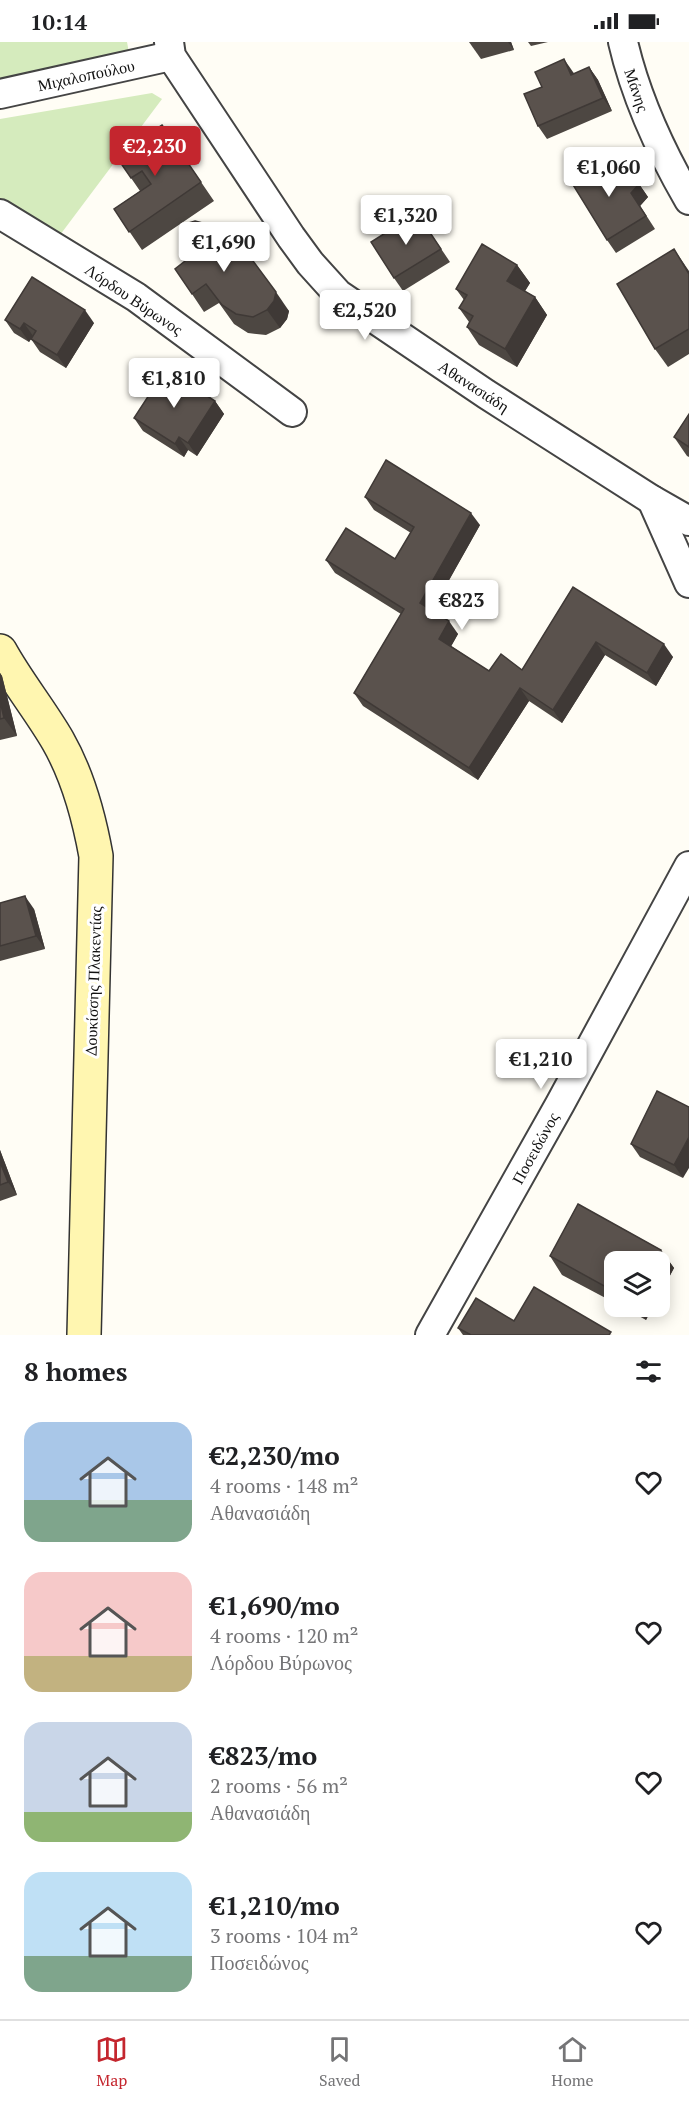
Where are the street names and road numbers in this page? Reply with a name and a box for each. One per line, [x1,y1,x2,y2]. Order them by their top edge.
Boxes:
street label: Μιχαλοπούλου [35,54,137,96]
street label: Μάνης [619,65,655,115]
street label: Λόρδου Βύρωνος [81,258,188,340]
street label: Αθανασιάδη [434,355,514,417]
street label: Δουκίσσης Πλακεντίας [79,905,107,1056]
street label: Ποσειδώνος [506,1108,564,1188]

